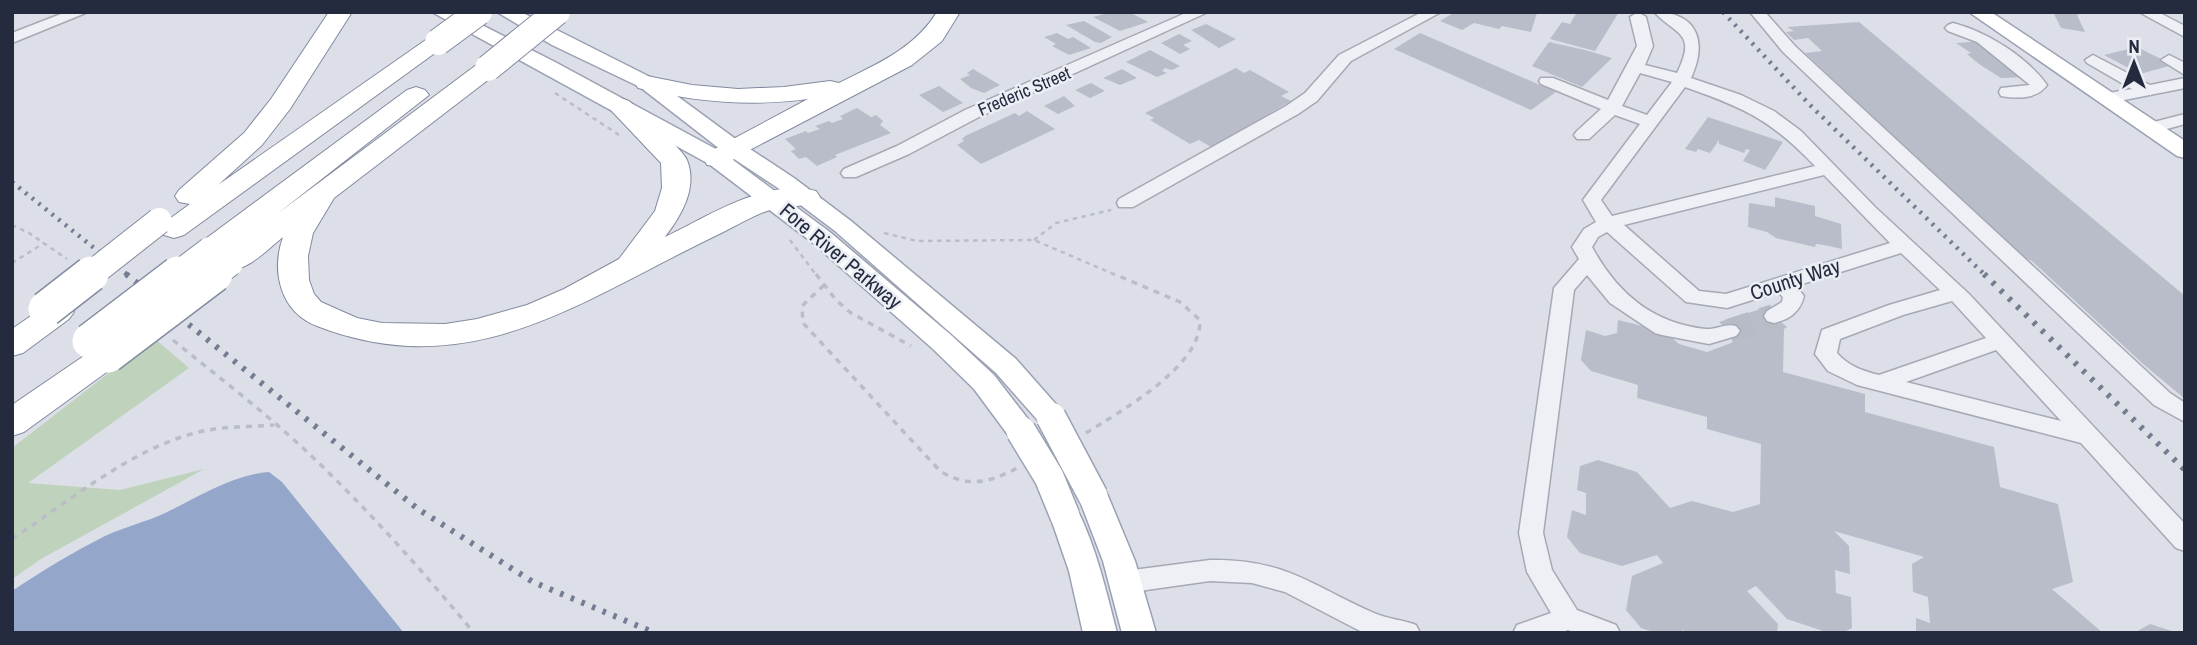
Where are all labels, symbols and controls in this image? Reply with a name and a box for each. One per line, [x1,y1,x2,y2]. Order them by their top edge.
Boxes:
north arrow [2099,28,2169,98]
text: N [2128,33,2140,59]
street label: Frederic Street [974,60,1074,122]
street label: Fore River Parkway [774,196,909,316]
street label: County Way [1746,251,1844,307]

